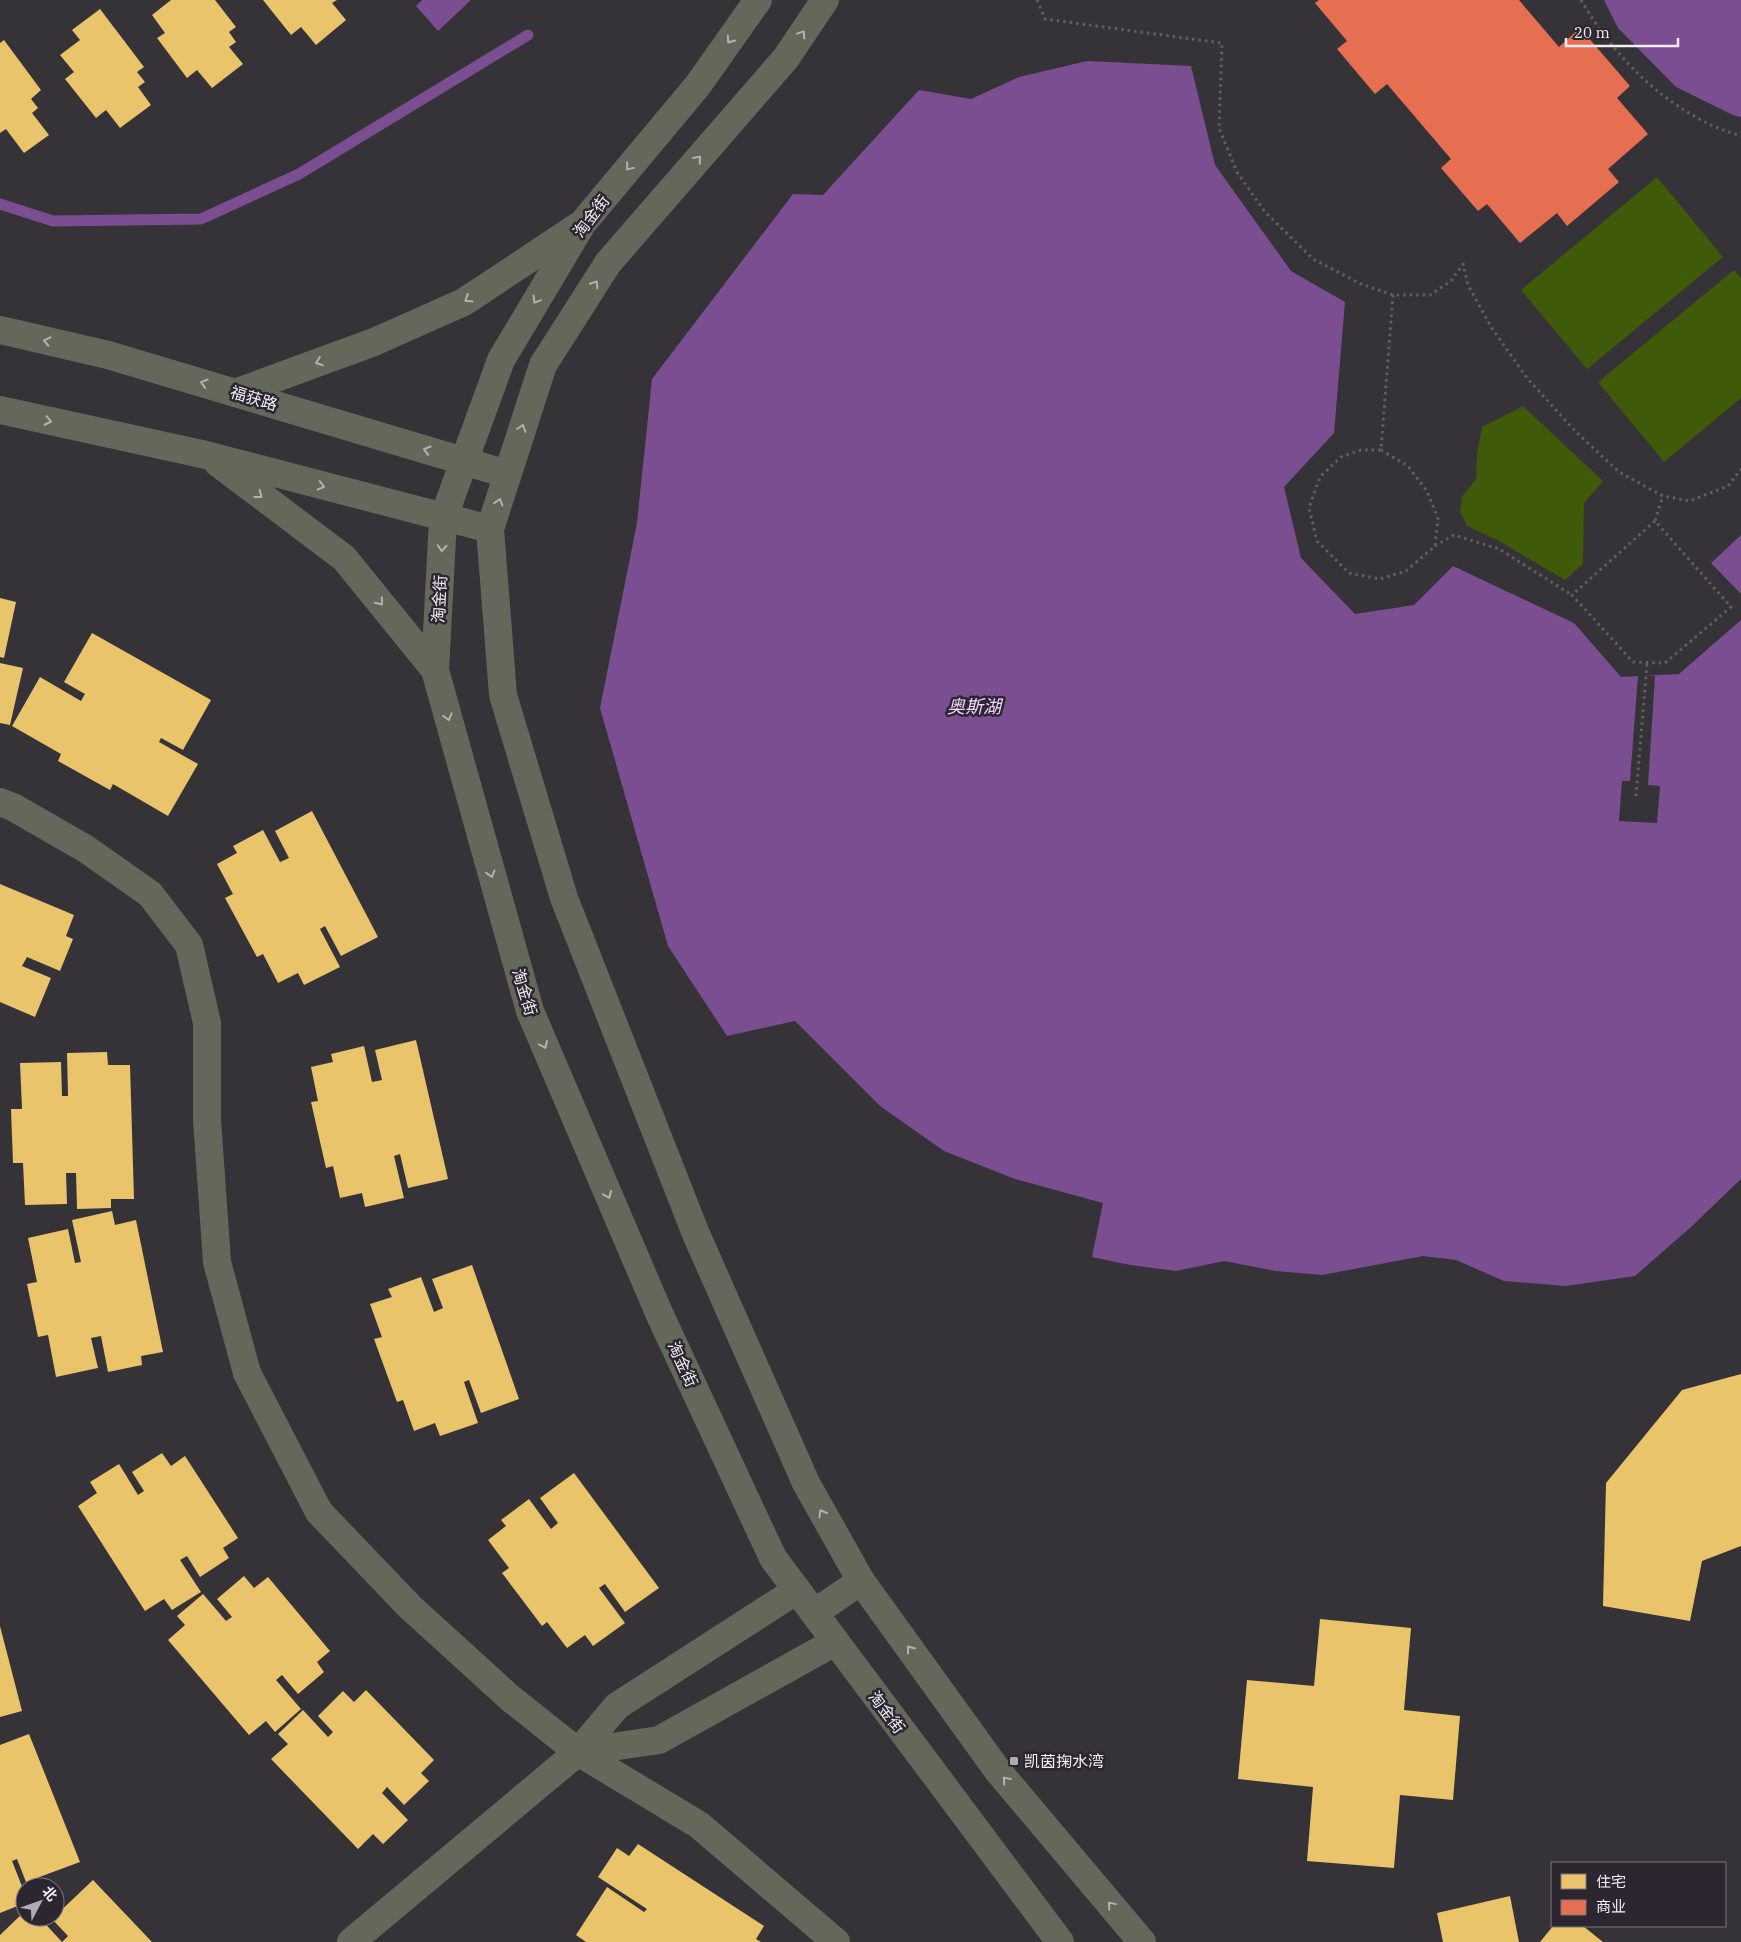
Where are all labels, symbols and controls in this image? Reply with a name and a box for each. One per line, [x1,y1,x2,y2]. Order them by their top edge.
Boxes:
scale bar [1566,15,1678,47]
text: 20 m [1574,23,1610,42]
one-way arrow [796,30,805,40]
one-way arrow [727,34,736,44]
one-way arrow [693,156,701,165]
one-way arrow [626,162,635,171]
street label: 淘金街 [569,191,613,241]
one-way arrow [588,280,598,289]
one-way arrow [465,292,474,302]
one-way arrow [533,295,543,304]
one-way arrow [43,336,52,347]
one-way arrow [315,356,324,366]
one-way arrow [200,379,209,389]
street label: 福获路 [228,381,280,415]
one-way arrow [43,415,52,425]
one-way arrow [517,424,527,433]
one-way arrow [423,445,431,455]
one-way arrow [317,480,325,490]
one-way arrow [253,489,262,497]
one-way arrow [493,498,503,506]
one-way arrow [436,544,447,552]
street label: 淘金街 [428,575,450,623]
one-way arrow [374,596,382,605]
water label: 奥斯湖 [947,695,1004,718]
one-way arrow [442,713,453,721]
one-way arrow [486,869,496,877]
street label: 淘金街 [508,966,542,1018]
one-way arrow [538,1040,549,1049]
one-way arrow [602,1190,613,1199]
street label: 淘金街 [664,1338,702,1390]
one-way arrow [819,1509,829,1518]
one-way arrow [907,1646,916,1655]
street label: 淘金街 [865,1687,909,1737]
place label: 凯茵掬水湾 [1024,1751,1104,1771]
marker: 凯茵掬水湾 [1008,1755,1020,1767]
one-way arrow [1003,1777,1012,1786]
legend [1551,1862,1726,1927]
text: 住宅 [1596,1872,1626,1891]
north arrow [15,1877,65,1927]
text: 北 [38,1882,61,1905]
text: 商业 [1596,1897,1626,1916]
one-way arrow [1107,1901,1116,1910]

